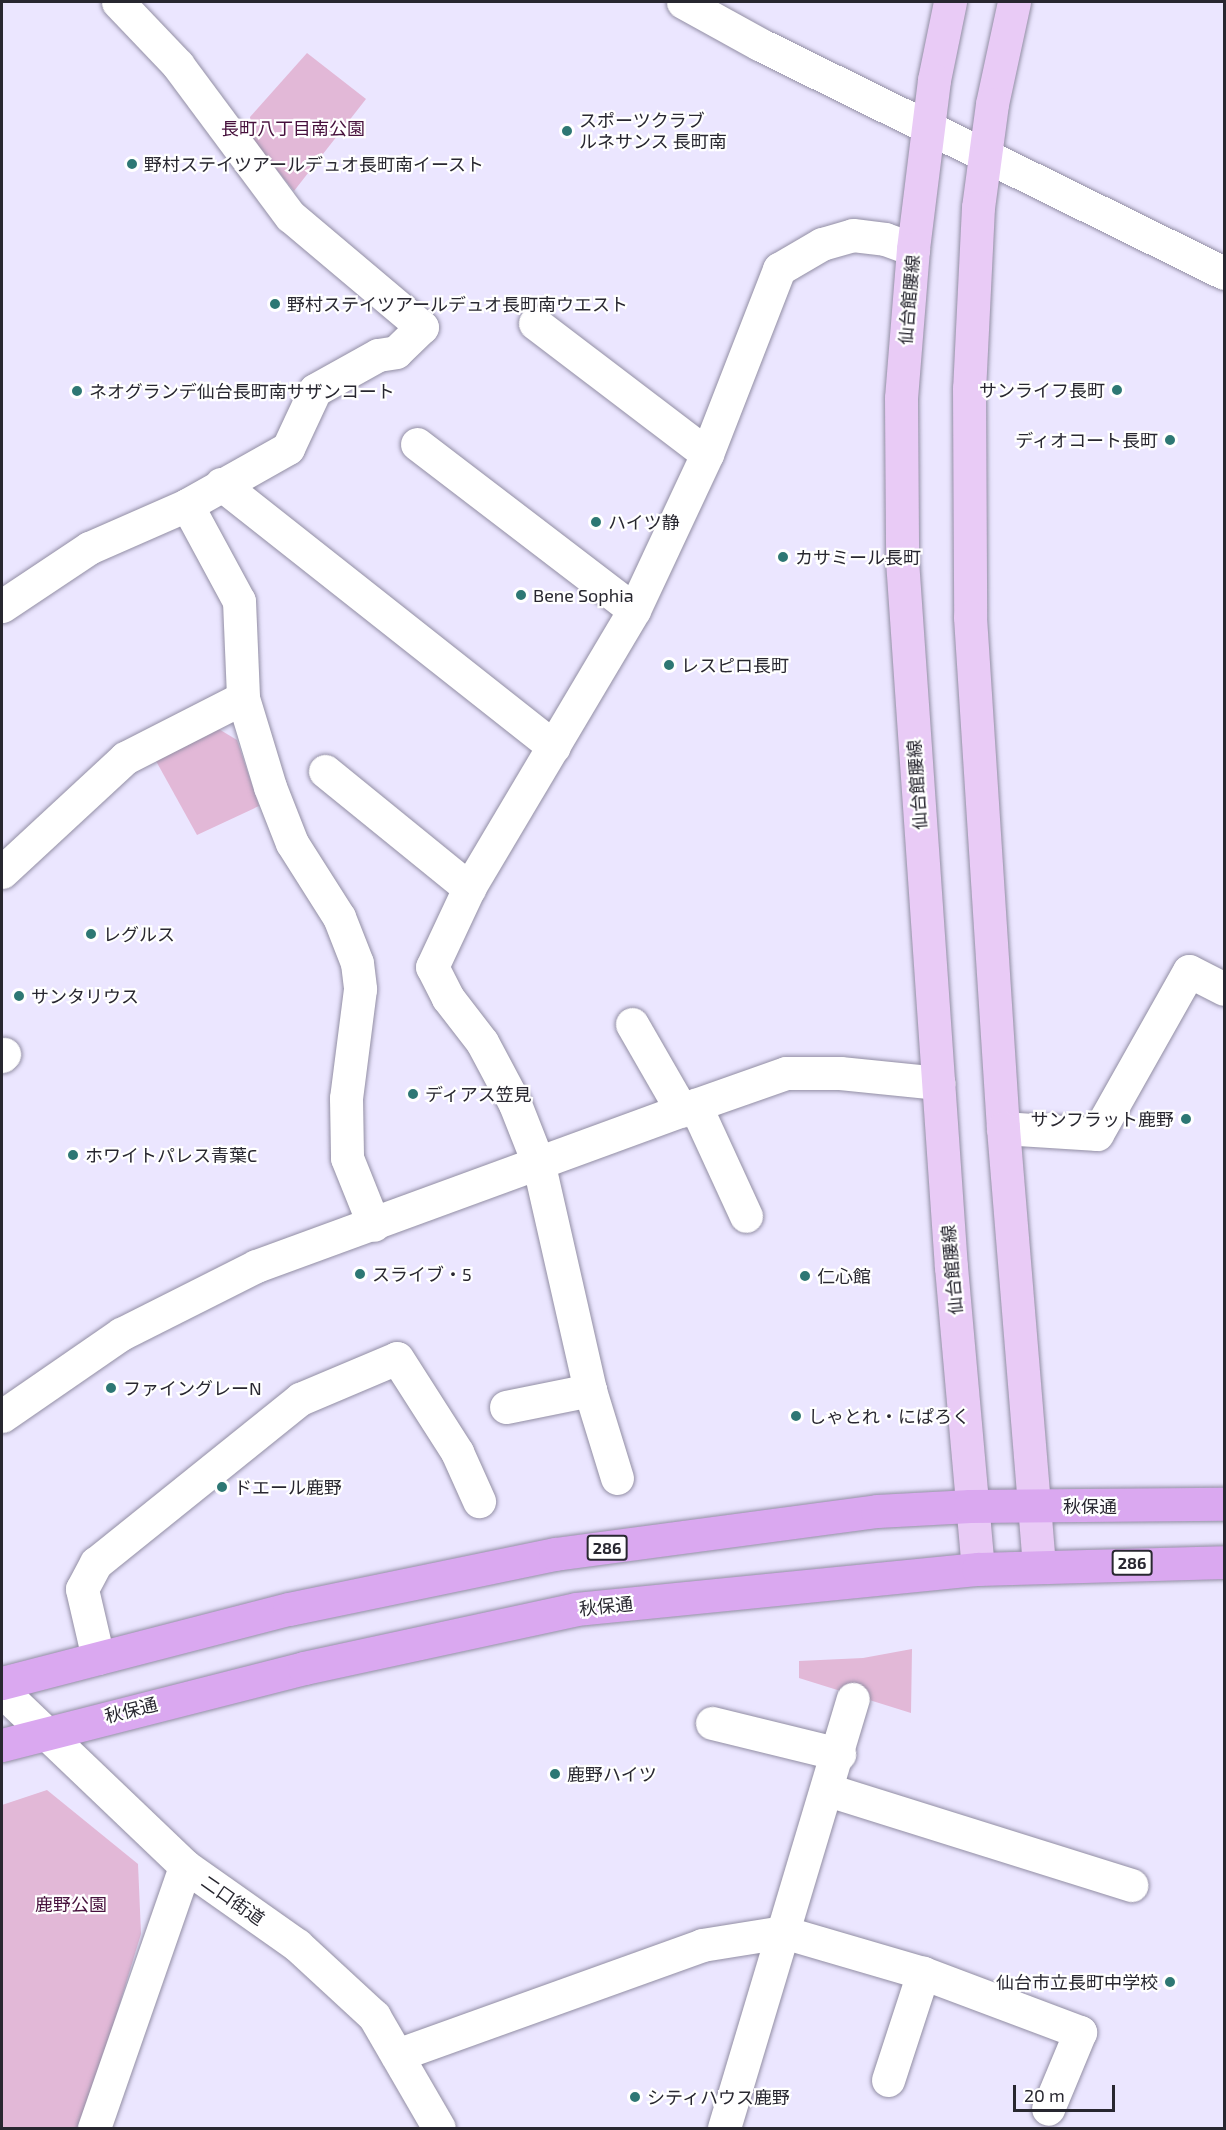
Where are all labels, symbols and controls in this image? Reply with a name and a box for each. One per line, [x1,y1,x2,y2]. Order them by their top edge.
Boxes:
place label: スポーツクラブ ルネサンス 長町南 [579,110,727,152]
park label: 長町八丁目南公園 [221,117,365,139]
marker: スポーツクラブ ルネサンス 長町南 [560,124,574,138]
place label: 野村ステイツアールデュオ長町南イースト [144,153,485,175]
marker: 野村ステイツアールデュオ長町南イースト [125,157,139,171]
street label: 仙台館腰線 [894,254,924,346]
place label: 野村ステイツアールデュオ長町南ウエスト [287,293,628,315]
marker: 野村ステイツアールデュオ長町南ウエスト [268,297,282,311]
place label: サンライフ長町 [979,379,1105,401]
place label: ネオグランデ仙台長町南サザンコート [89,380,395,402]
marker: サンライフ長町 [1110,383,1124,397]
marker: ネオグランデ仙台長町南サザンコート [70,384,84,398]
place label: ディオコート長町 [1014,429,1158,451]
marker: ディオコート長町 [1163,433,1177,447]
place label: ハイツ静 [608,511,680,533]
marker: ハイツ静 [589,515,603,529]
place label: カサミール長町 [795,546,921,568]
marker: カサミール長町 [776,550,790,564]
place label: Bene Sophia [533,584,634,606]
marker: Bene Sophia [514,588,528,602]
place label: レスピロ長町 [681,654,789,676]
marker: レスピロ長町 [662,658,676,672]
street label: 仙台館腰線 [903,739,931,831]
place label: レグルス [103,923,175,945]
marker: レグルス [84,927,98,941]
place label: サンタリウス [31,985,139,1007]
marker: サンタリウス [12,989,26,1003]
place label: ディアス笠見 [425,1083,533,1105]
marker: ディアス笠見 [406,1087,420,1101]
place label: サンフラット鹿野 [1030,1108,1174,1130]
marker: サンフラット鹿野 [1179,1112,1193,1126]
place label: ホワイトパレス青葉C [85,1144,257,1166]
marker: ホワイトパレス青葉C [66,1148,80,1162]
street label: 仙台館腰線 [937,1224,967,1316]
place label: スライブ・5 [372,1263,472,1285]
place label: 仁心館 [817,1265,871,1287]
marker: スライブ・5 [353,1267,367,1281]
marker: 仁心館 [798,1269,812,1283]
place label: ファイングレーN [123,1377,262,1399]
marker: ファイングレーN [104,1381,118,1395]
place label: しゃとれ・にぱろく [808,1405,970,1427]
marker: しゃとれ・にぱろく [789,1409,803,1423]
place label: ドエール鹿野 [234,1476,342,1498]
marker: ドエール鹿野 [215,1480,229,1494]
street label: 秋保通 [1063,1495,1117,1517]
road number: 286 [586,1535,628,1561]
road number: 286 [1111,1550,1153,1576]
street label: 秋保通 [578,1592,634,1620]
street label: 秋保通 [102,1693,160,1727]
place label: 鹿野ハイツ [567,1763,657,1785]
marker: 鹿野ハイツ [548,1767,562,1781]
street label: 二口街道 [197,1871,269,1929]
park label: 鹿野公園 [35,1893,107,1915]
place label: 仙台市立長町中学校 [996,1971,1158,1993]
marker: 仙台市立長町中学校 [1163,1975,1177,1989]
scale bar [1016,2073,1118,2111]
text: 20 m [1024,2084,1065,2106]
place label: シティハウス鹿野 [647,2086,791,2108]
marker: シティハウス鹿野 [628,2090,642,2104]

